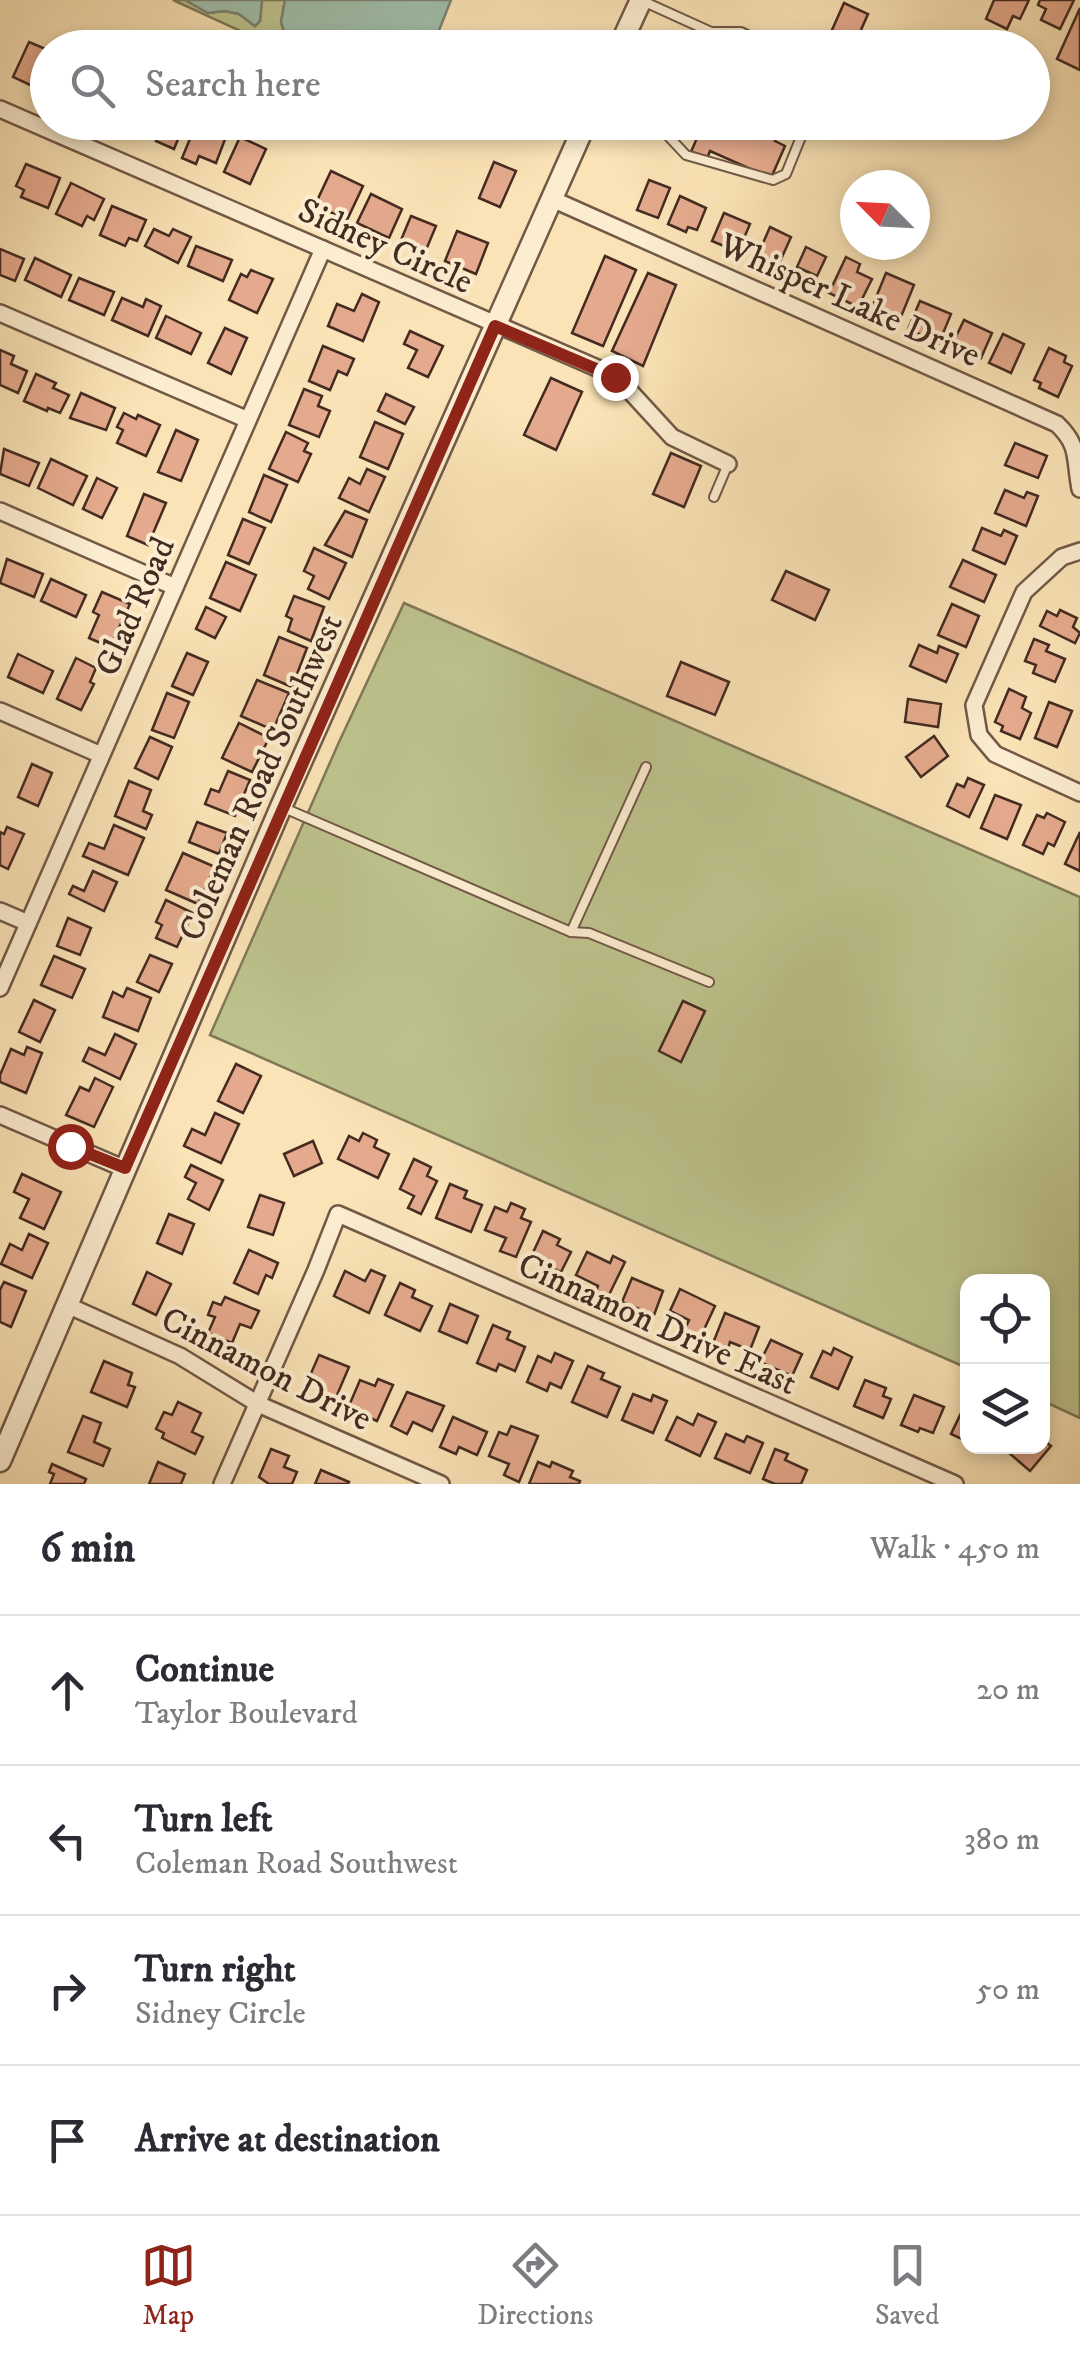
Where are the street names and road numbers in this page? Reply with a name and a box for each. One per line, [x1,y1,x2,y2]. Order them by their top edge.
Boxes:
street label: Sidney Circle [291,189,479,305]
street label: Whisper Lake Drive [711,223,987,378]
street label: Glad Road [86,530,186,683]
street label: Coleman Road Southwest [170,607,354,948]
street label: Cinnamon Drive East [511,1244,803,1406]
street label: Cinnamon Drive [153,1298,379,1442]

